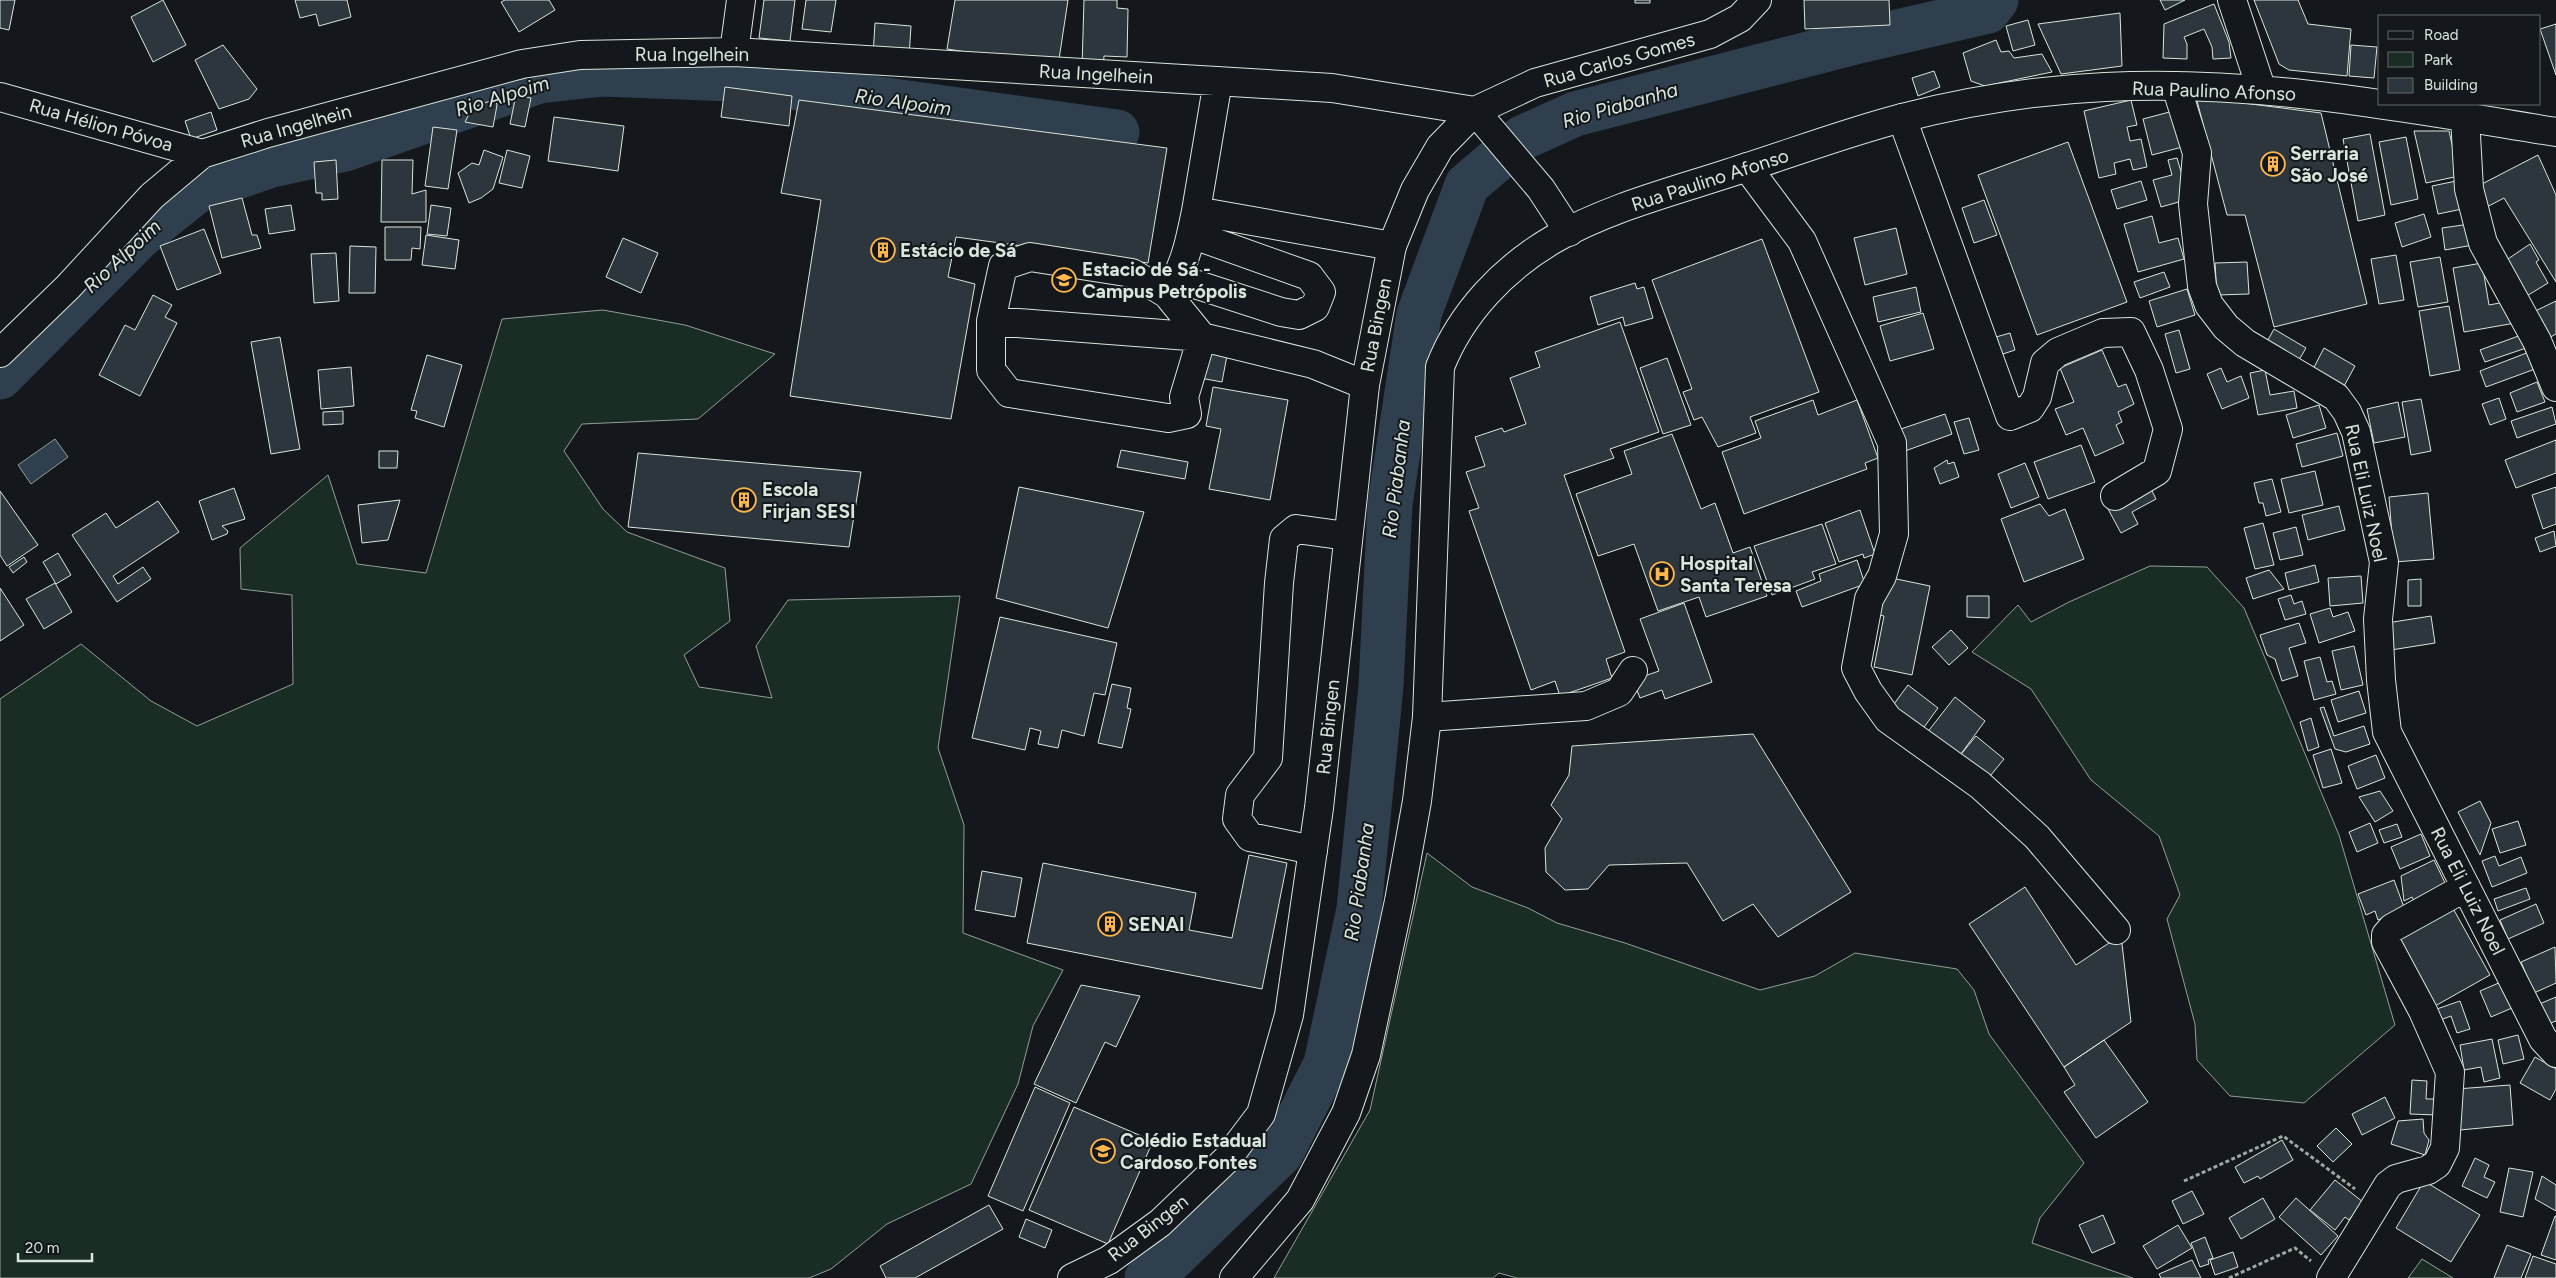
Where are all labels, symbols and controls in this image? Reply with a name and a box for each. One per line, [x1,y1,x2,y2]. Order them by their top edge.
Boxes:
legend [2378,15,2541,105]
text: Road [2424,26,2459,44]
street label: Rua Carlos Gomes [1541,27,1697,93]
street label: Rua Ingelhein [635,43,749,66]
text: Park [2424,51,2453,69]
street label: Rua Ingelhein [1038,60,1154,88]
water label: Rio Alpoim [452,70,552,122]
text: Building [2424,76,2478,94]
water label: Rio Piabanha [1559,77,1681,133]
street label: Rua Paulino Afonso [2132,77,2296,105]
water label: Rio Alpoim [853,83,953,121]
street label: Rua Hélion Póvoa [27,93,175,157]
street label: Rua Ingelhein [238,99,354,153]
place label: Serraria São José [2290,142,2369,187]
street label: Rua Paulino Afonso [1628,144,1792,216]
building icon: Serraria São José [2260,151,2286,177]
water label: Rio Alpoim [78,214,166,298]
building icon: Estácio de Sá [870,237,896,263]
place label: Estácio de Sá [900,239,1016,262]
place label: Estacio de Sá - Campus Petrópolis [1082,258,1247,303]
school or university icon: Estacio de Sá - Campus Petrópolis [1051,267,1077,293]
street label: Rua Bingen [1356,276,1396,374]
water label: Rio Piabanha [1377,418,1415,540]
street label: Rua Eli Luiz Noel [2340,422,2392,564]
place label: Escola Firjan SESI [762,478,855,523]
building icon: Escola Firjan SESI [731,487,757,513]
place label: Hospital Santa Teresa [1680,552,1792,597]
hospital icon: Hospital Santa Teresa [1649,561,1675,587]
street label: Rua Bingen [1312,678,1344,776]
water label: Rio Piabanha [1339,821,1379,943]
street label: Rua Eli Luiz Noel [2426,823,2510,959]
building icon: SENAI [1097,911,1123,937]
place label: SENAI [1128,913,1184,936]
place label: Colédio Estadual Cardoso Fontes [1120,1129,1266,1174]
school or university icon: Colédio Estadual Cardoso Fontes [1090,1138,1116,1164]
street label: Rua Bingen [1103,1189,1193,1267]
scale bar [18,1230,91,1262]
text: 20 m [25,1239,59,1257]

